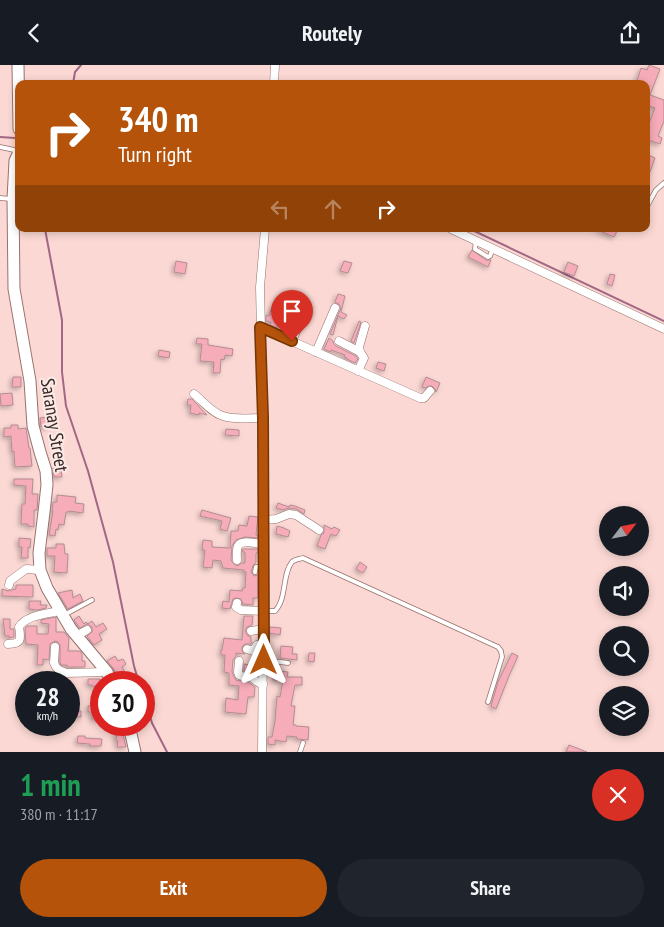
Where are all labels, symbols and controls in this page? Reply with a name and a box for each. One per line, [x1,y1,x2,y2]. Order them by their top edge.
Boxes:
icon: back [20,19,48,47]
text: Routely [302,19,362,47]
icon: share [616,19,644,47]
text: 340 m [118,96,199,142]
icon: right [35,100,100,165]
text: Turn right [118,140,192,168]
icon: left [266,195,294,223]
icon: ahead [319,195,347,223]
icon: right [372,195,400,223]
pin [271,290,313,341]
icon: arrive [278,297,306,325]
street label: Saranay Street [36,376,74,474]
north arrow [599,506,649,556]
map controls [599,506,649,736]
button: sound [599,566,649,616]
button: search [599,626,649,676]
position arrow [237,633,289,685]
speed limit sign: 30 [90,671,155,736]
text: 28 [36,681,59,713]
button: layers [599,686,649,736]
text: km/h [37,708,58,723]
text: 1 min [20,765,81,804]
button: close [592,769,644,821]
text: 380 m · 11:17 [20,804,98,824]
button: Exit [20,859,327,917]
button: Share [337,859,644,917]

